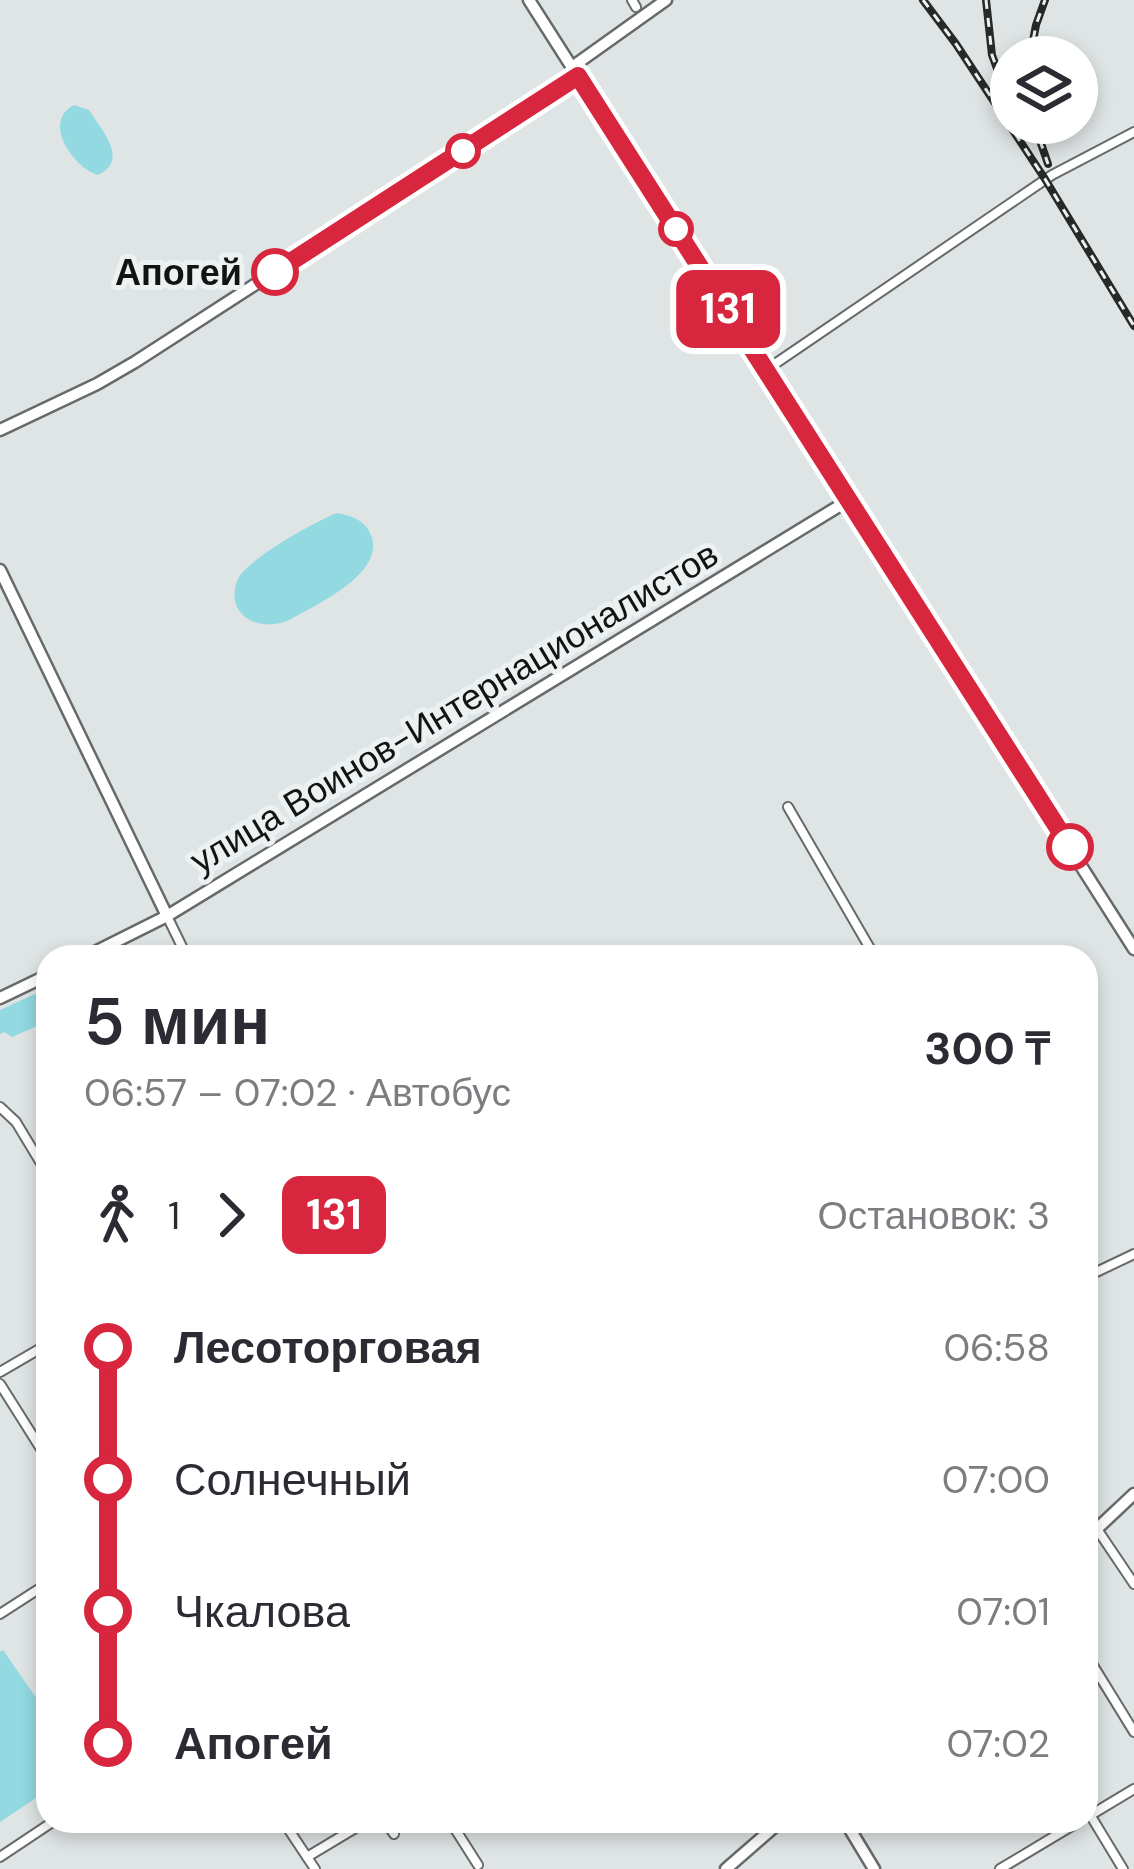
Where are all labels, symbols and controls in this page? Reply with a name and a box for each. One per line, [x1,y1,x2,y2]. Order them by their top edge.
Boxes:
map controls [990,36,1098,144]
button: layers [990,36,1098,144]
unlabelled marker [447,135,479,167]
unlabelled marker [660,213,692,245]
place label: Апогей [115,249,242,296]
marker: Апогей [253,250,297,294]
line badge: 131 [659,270,797,348]
text: 131 [700,281,756,336]
street label: улица Воинов-Интернационалистов [181,530,727,884]
unlabelled marker [1048,825,1092,869]
text: 5 мин [84,979,270,1064]
text: 300 ₸ [924,1019,1050,1078]
text: 06:57 – 07:02 · Автобус [84,1067,511,1118]
icon: walk [84,1182,150,1248]
icon: forward [198,1182,264,1248]
text: 131 [306,1187,362,1242]
text: 1 [168,1190,180,1241]
text: Остановок: 3 [817,1190,1050,1241]
text: Лесоторговая [174,1318,482,1377]
text: 06:58 [943,1322,1050,1373]
text: Солнечный [174,1450,411,1509]
text: 07:00 [942,1454,1050,1505]
text: Чкалова [174,1582,350,1641]
text: 07:01 [956,1586,1050,1637]
text: Апогей [174,1714,333,1773]
text: 07:02 [946,1718,1050,1769]

